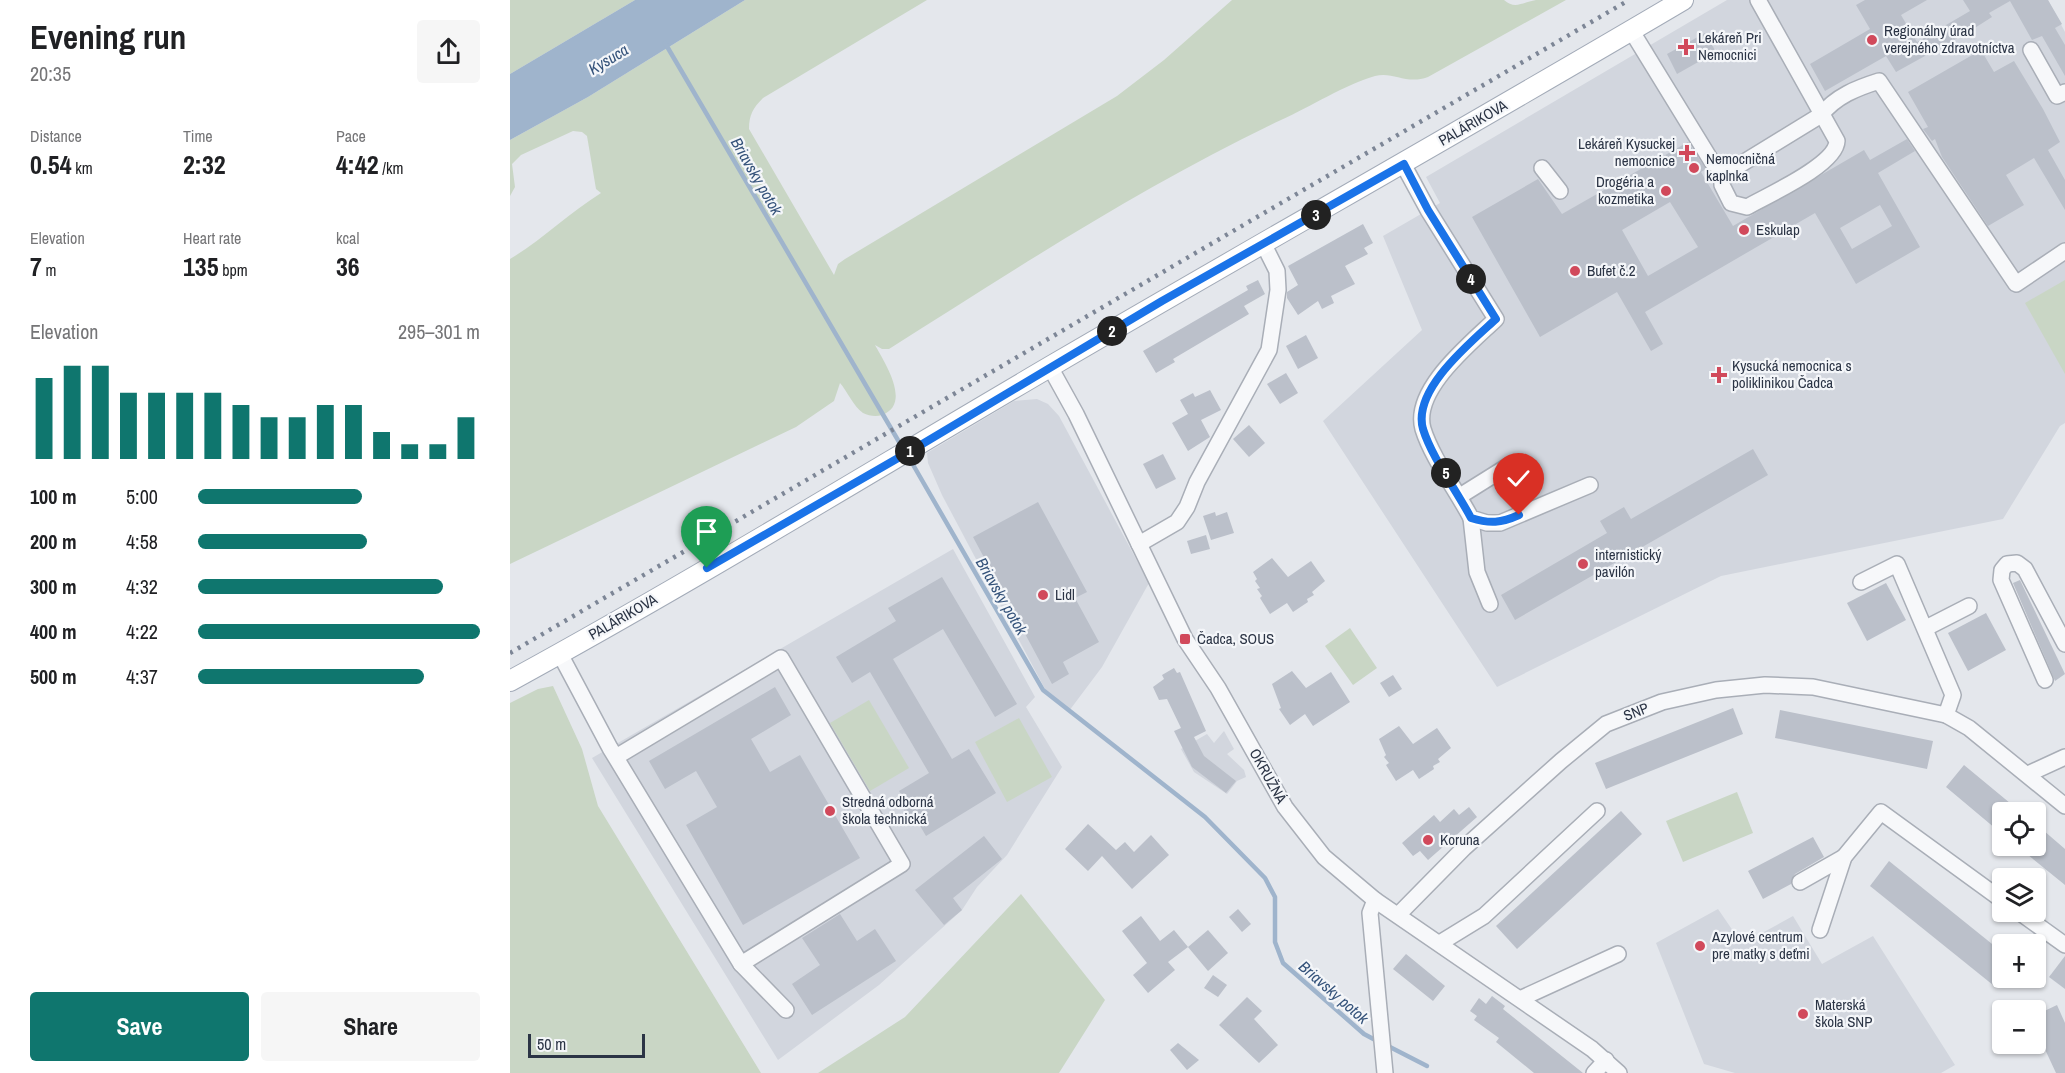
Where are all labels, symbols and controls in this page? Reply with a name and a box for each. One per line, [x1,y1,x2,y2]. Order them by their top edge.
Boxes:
text: Evening run [30,15,186,59]
button: share [417,20,480,83]
place label: Regionálny úrad verejného zdravotníctva [1884,20,2015,58]
place label: Lekáreň Pri Nemocnici [1698,27,1762,65]
marker: Regionálny úrad verejného zdravotníctva [1865,33,1879,47]
water label: Kysuca [584,38,632,80]
marker: Lekáreň Pri Nemocnici [1679,40,1693,54]
text: 20:35 [30,60,71,87]
street label: PALÁRIKOVA [1435,94,1512,151]
text: Distance [30,125,82,147]
text: Time [183,125,213,147]
text: Pace [336,125,366,147]
water label: Briavsky potok [726,133,788,219]
place label: Lekáreň Kysuckej nemocnice [1578,133,1675,171]
marker: Lekáreň Kysuckej nemocnice [1680,146,1694,160]
text: 0.54 [30,147,72,182]
text: 2:32 [183,147,226,182]
text: 4:42 [336,147,379,182]
place label: Nemocničná kaplnka [1706,148,1775,186]
text: km [72,157,93,179]
text: /km [379,157,403,179]
marker: Nemocničná kaplnka [1687,161,1701,175]
place label: Drogéria a kozmetika [1596,171,1654,209]
marker: Drogéria a kozmetika [1659,184,1673,198]
pin: 3 [1301,200,1331,230]
text: 3 [1312,204,1320,226]
place label: Eskulap [1756,219,1800,240]
marker: Eskulap [1737,223,1751,237]
text: Elevation [30,227,85,249]
text: Heart rate [183,227,241,249]
text: kcal [336,227,359,249]
text: 7 [30,249,42,284]
text: 135 [183,249,219,284]
text: 36 [336,249,360,284]
text: m [42,259,56,281]
text: bpm [219,259,248,281]
place label: Bufet č.2 [1587,260,1636,281]
pin: 4 [1456,264,1486,294]
marker: Bufet č.2 [1568,264,1582,278]
text: 4 [1467,268,1475,290]
pin: 2 [1097,316,1127,346]
text: Elevation [30,318,98,345]
text: 295–301 m [398,318,480,345]
text: 2 [1108,320,1116,342]
place label: Kysucká nemocnica s poliklinikou Čadca [1732,355,1852,393]
marker: Kysucká nemocnica s poliklinikou Čadca [1710,366,1728,384]
pin: 1 [895,436,925,466]
text: 1 [906,440,914,462]
pin [1493,453,1544,515]
pin: 5 [1431,458,1461,488]
text: 5 [1442,462,1450,484]
icon: check [1502,462,1535,495]
text: 100 m [30,483,77,510]
text: 5:00 [126,483,158,510]
pin [681,506,732,568]
icon: arrive [690,515,723,548]
text: 200 m [30,528,77,555]
text: 4:58 [126,528,158,555]
place label: internistický pavilón [1595,544,1662,582]
water label: Briavsky potok [971,553,1033,639]
marker: internistický pavilón [1576,557,1590,571]
text: 300 m [30,573,77,600]
text: 4:32 [126,573,158,600]
place label: Lidl [1055,584,1075,605]
street label: PALÁRIKOVA [585,588,662,645]
marker: Lidl [1036,588,1050,602]
text: 400 m [30,618,77,645]
text: 4:22 [126,618,158,645]
place label: Čadca, SOUS [1197,628,1274,649]
marker: Čadca, SOUS [1178,632,1192,646]
text: 500 m [30,663,77,690]
text: 4:37 [126,663,158,690]
street label: SNP [1620,697,1651,726]
street label: OKRUŽNÁ [1245,744,1293,808]
place label: Stredná odborná škola technická [842,791,934,829]
map controls [1992,802,2046,1054]
button: locate [1992,802,2046,856]
marker: Stredná odborná škola technická [823,804,837,818]
place label: Koruna [1440,829,1480,850]
marker: Koruna [1421,833,1435,847]
button: layers [1992,868,2046,922]
place label: Azylové centrum pre matky s deťmi [1711,926,1810,964]
button: + [1992,934,2046,988]
marker: Azylové centrum pre matky s deťmi [1693,939,1707,953]
water label: Briavsky potok [1294,955,1374,1029]
button: Save [30,992,249,1061]
button: Share [261,992,480,1061]
place label: Materská škola SNP [1815,994,1872,1032]
button: − [1992,1000,2046,1054]
marker: Materská škola SNP [1796,1007,1810,1021]
scale bar [528,1031,645,1058]
text: 50 m [537,1033,566,1055]

